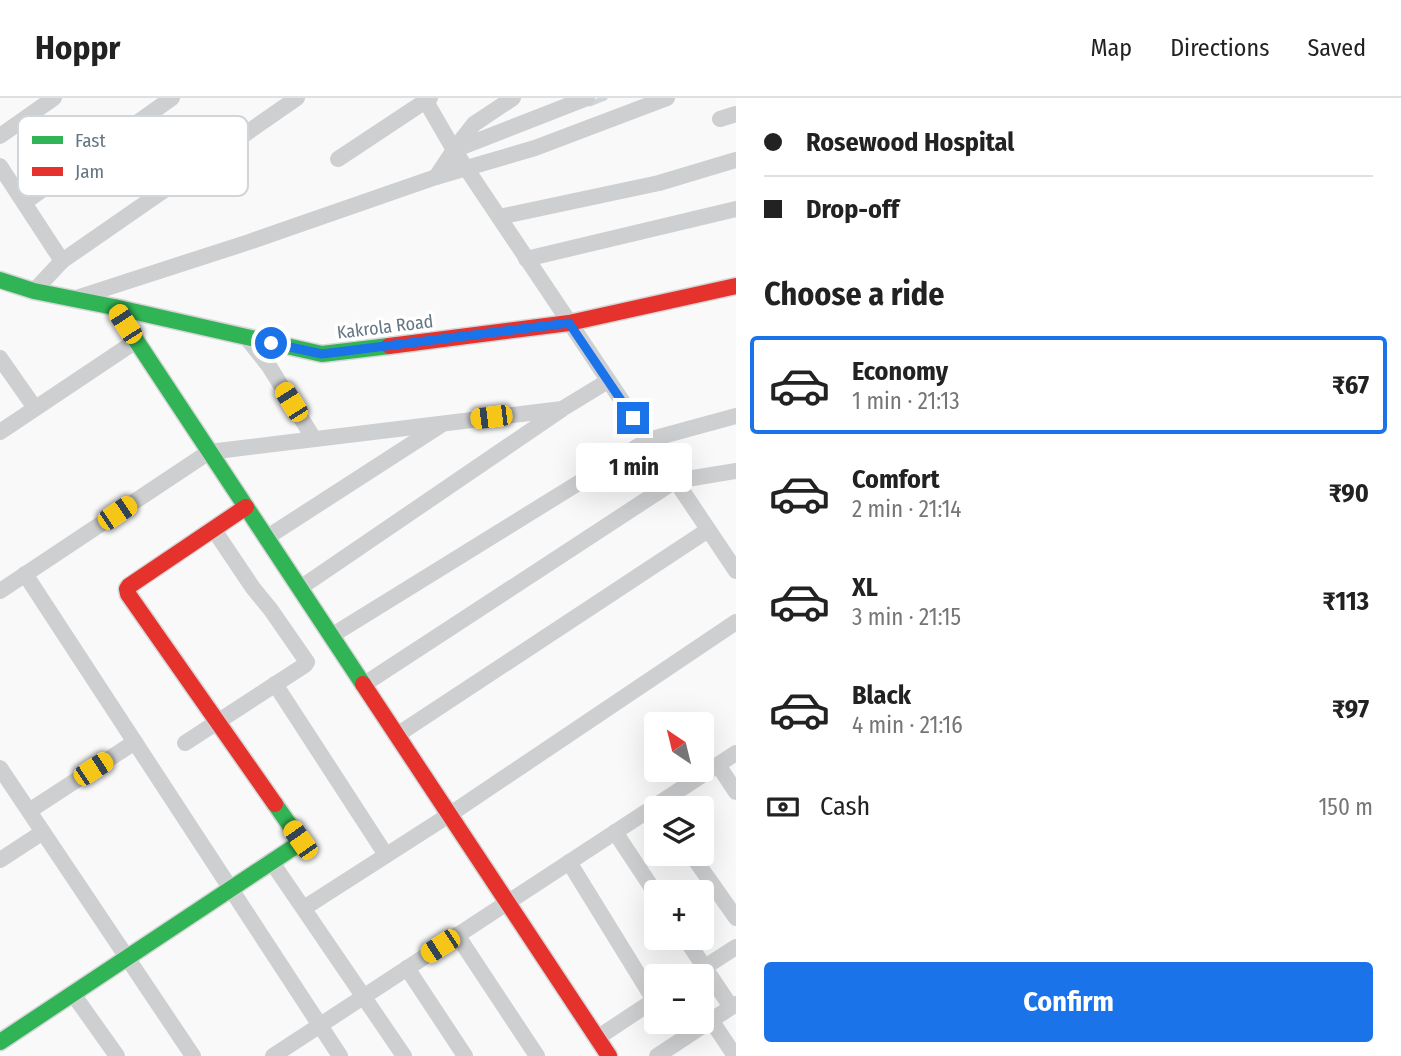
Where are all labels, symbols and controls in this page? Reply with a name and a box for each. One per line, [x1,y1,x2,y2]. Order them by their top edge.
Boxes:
text: Hoppr [35,28,120,68]
text: Map [1091,34,1132,62]
text: Directions [1170,34,1269,62]
text: Saved [1307,34,1366,62]
legend [18,116,248,196]
text: Rosewood Hospital [806,127,1014,158]
text: Fast [75,129,106,152]
text: Jam [75,160,104,183]
text: Drop-off [806,194,899,225]
text: Choose a ride [764,275,945,313]
car [105,301,146,347]
street label: Kakrola Road [336,310,434,344]
route start [255,327,287,359]
icon: car [768,354,831,417]
text: Economy [852,356,948,387]
text: ₹67 [1332,370,1369,401]
car [271,379,312,425]
text: 1 min · 21:13 [852,387,960,415]
route end [617,402,649,434]
car [469,404,514,430]
callout: 1 min [575,442,691,492]
text: 1 min [609,453,659,481]
icon: car [768,462,831,525]
text: Comfort [852,464,940,495]
text: ₹90 [1329,478,1369,509]
car [94,493,141,533]
text: 2 min · 21:14 [852,495,961,523]
icon: car [768,570,831,633]
text: XL [852,572,878,603]
text: ₹113 [1322,586,1369,617]
text: 3 min · 21:15 [852,603,961,631]
icon: car [768,678,831,741]
text: Black [852,680,911,711]
text: ₹97 [1332,694,1369,725]
text: 4 min · 21:16 [852,711,963,739]
north arrow [644,712,714,782]
map controls [644,712,714,1034]
car [70,749,117,789]
icon: cash [764,788,802,826]
text: Cash [820,791,870,822]
text: 150 m [1318,793,1373,821]
button: layers [644,796,714,866]
car [280,817,321,863]
button: + [644,880,714,950]
car [417,926,464,966]
button: Confirm [764,962,1373,1042]
button: − [644,964,714,1034]

